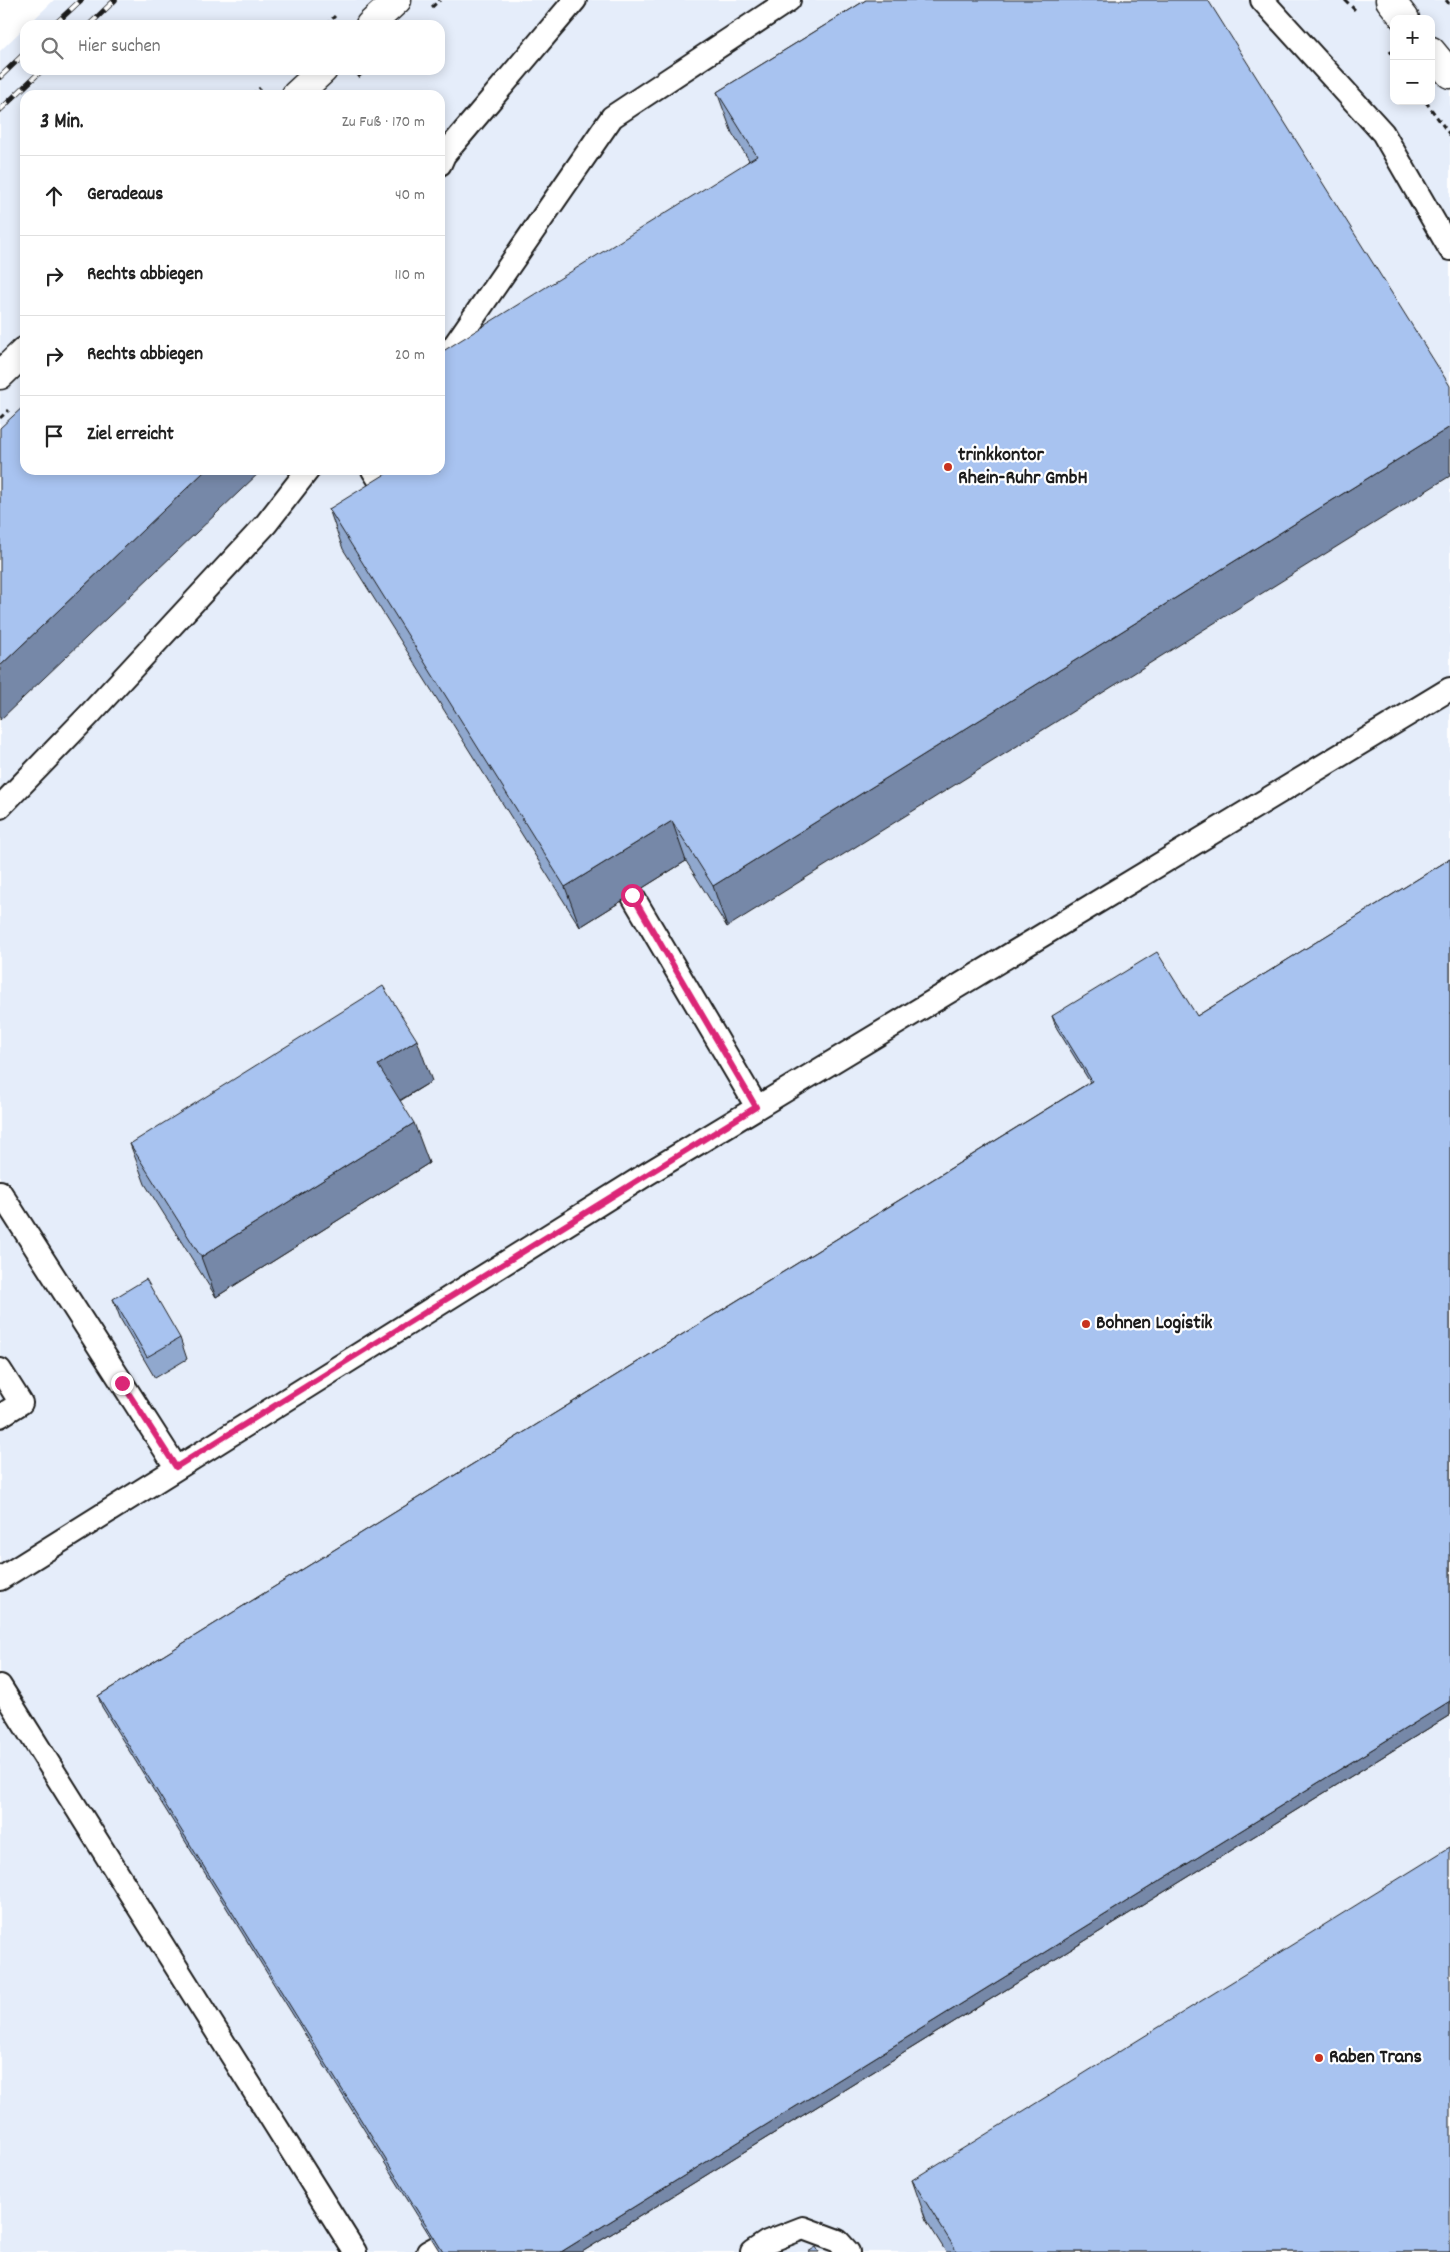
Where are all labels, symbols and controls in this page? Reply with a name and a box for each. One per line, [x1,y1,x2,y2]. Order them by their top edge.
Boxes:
map controls [1390,15,1435,105]
button: + [1390,15,1435,60]
search box [20,20,445,75]
icon: search [38,34,66,62]
text: Hier suchen [78,34,161,61]
button: − [1390,60,1435,105]
text: 3 Min. [40,108,83,138]
text: Zu Fuß · 170 m [342,111,425,134]
icon: ahead [40,182,68,210]
text: Geradeaus [87,182,163,209]
text: 40 m [395,184,425,207]
icon: right [40,262,68,290]
text: Rechts abbiegen [87,262,203,289]
text: 110 m [395,264,425,287]
icon: right [40,342,68,370]
text: Rechts abbiegen [87,342,203,369]
text: 20 m [395,344,425,367]
icon: arrive [40,422,68,450]
text: Ziel erreicht [87,422,174,449]
place label: trinkkontor Rhein-Ruhr GmbH [958,442,1088,493]
marker: trinkkontor Rhein-Ruhr GmbH [942,461,954,473]
route start [621,884,644,907]
place label: Bohnen Logistik [1096,1310,1213,1338]
marker: Bohnen Logistik [1080,1318,1092,1330]
route end [111,1372,134,1395]
place label: Raben Trans [1329,2044,1422,2072]
marker: Raben Trans [1313,2052,1325,2064]

